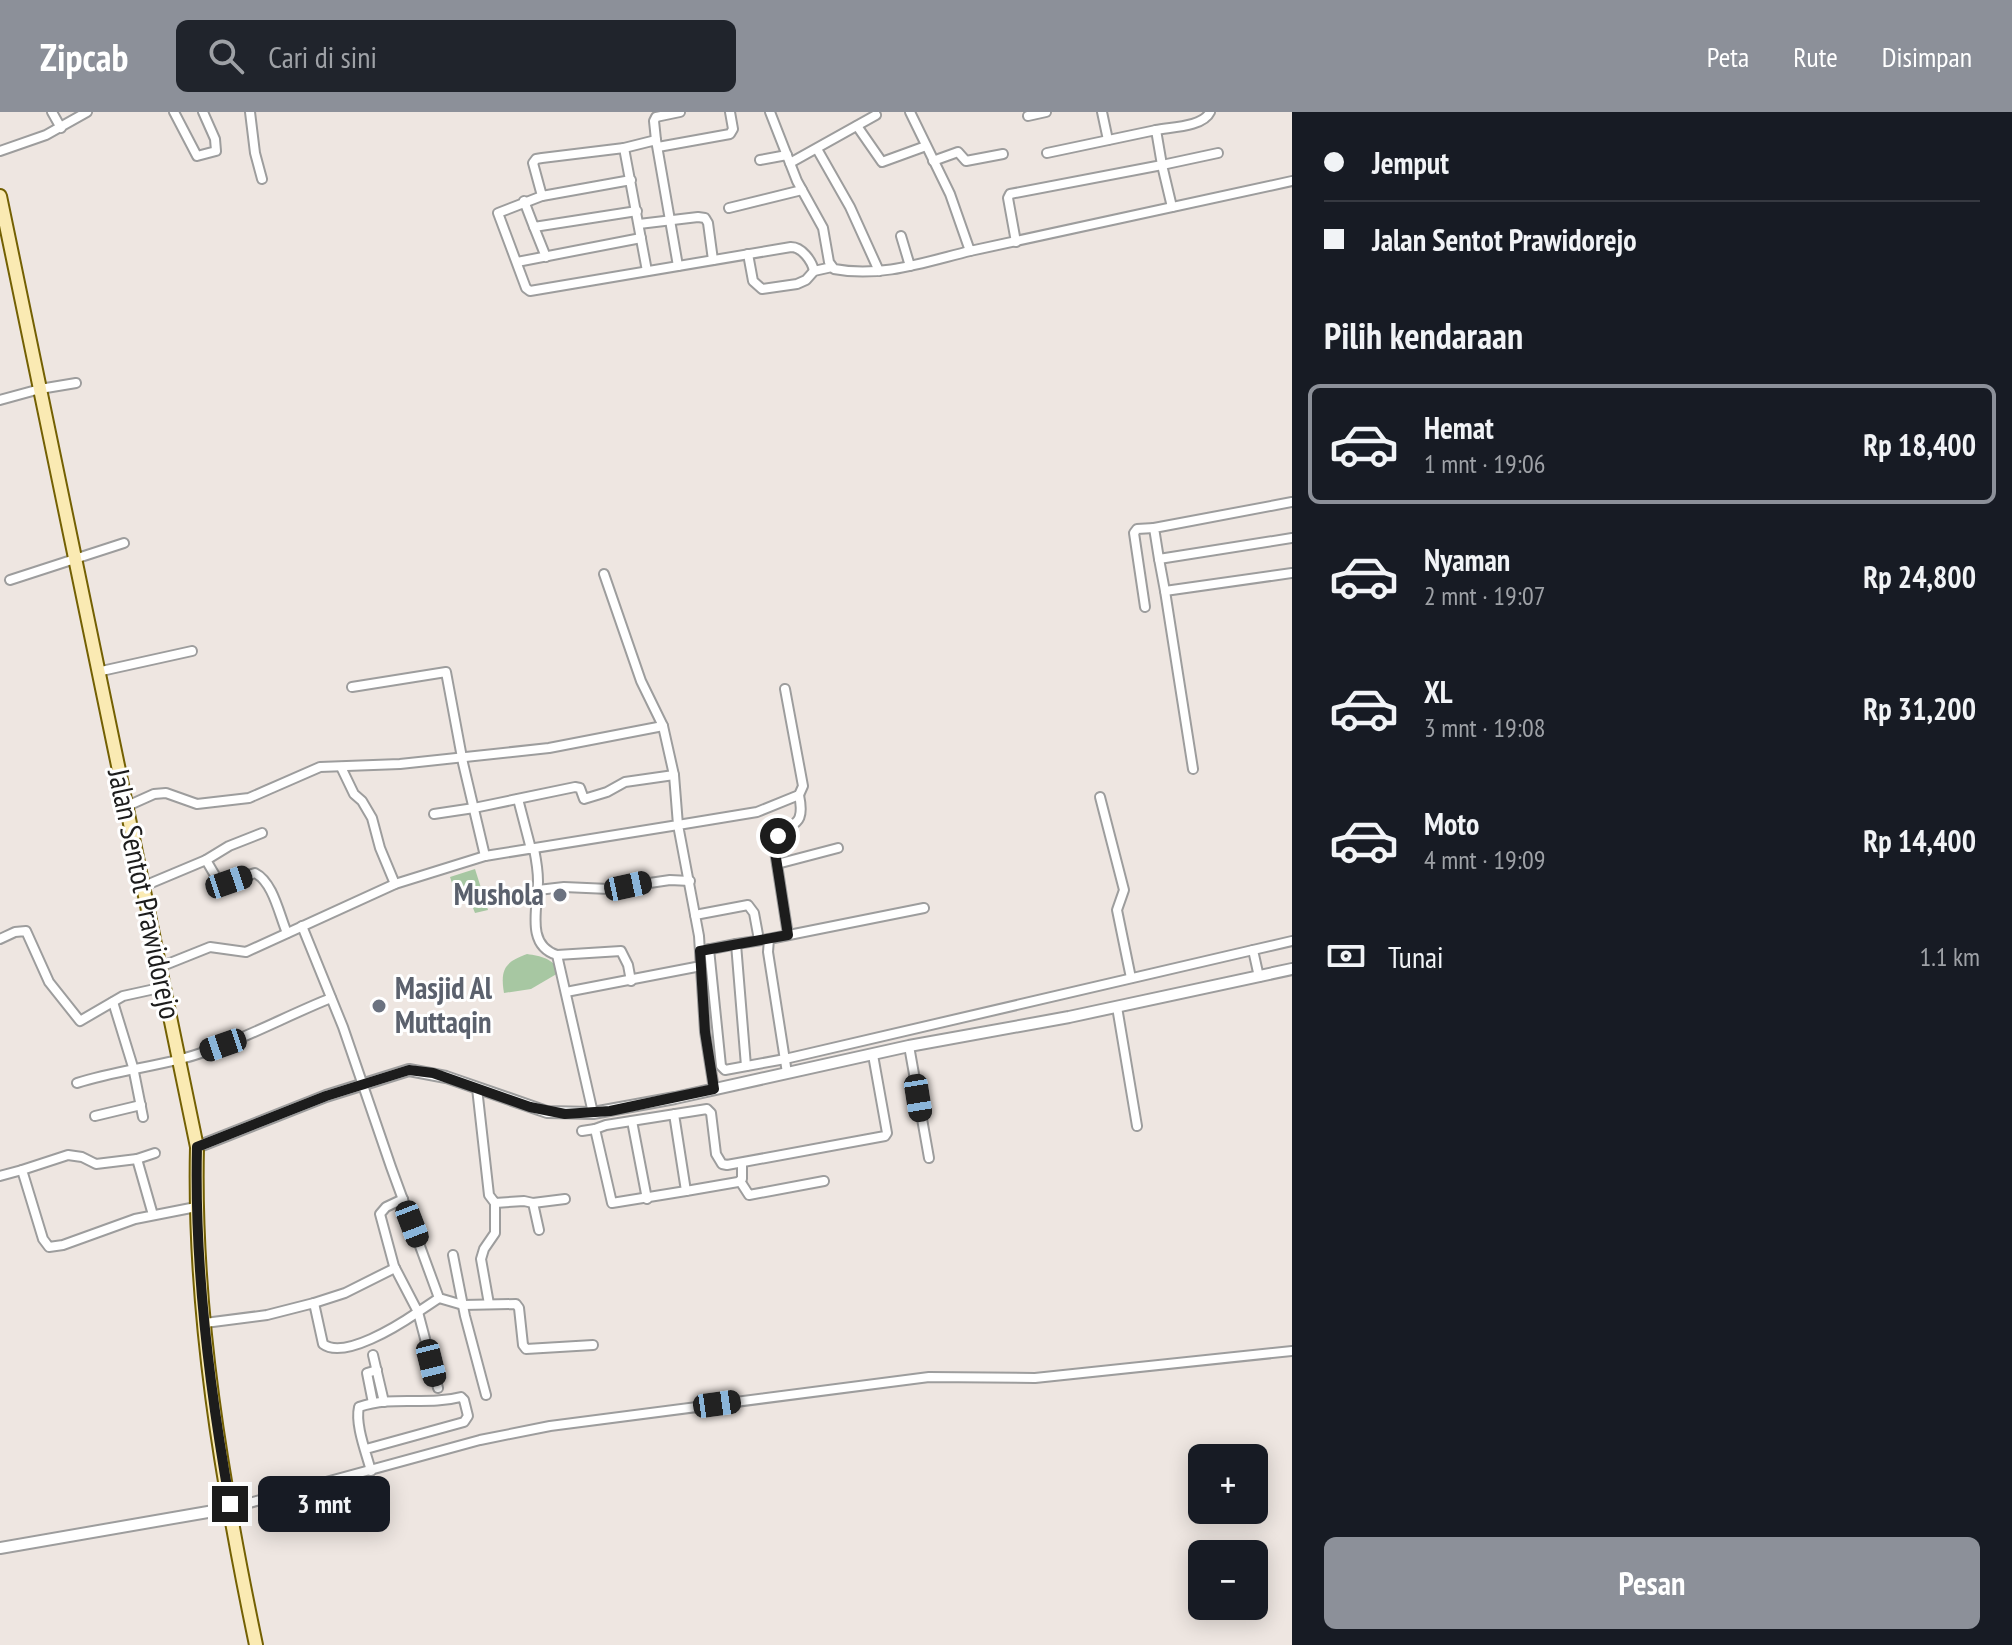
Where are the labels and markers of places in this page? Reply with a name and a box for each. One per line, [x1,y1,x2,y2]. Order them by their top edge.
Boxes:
place label: Mushola [454,874,544,913]
marker: Mushola [551,886,569,904]
place label: Masjid Al Muttaqin [395,968,493,1041]
marker: Masjid Al Muttaqin [370,997,388,1015]

